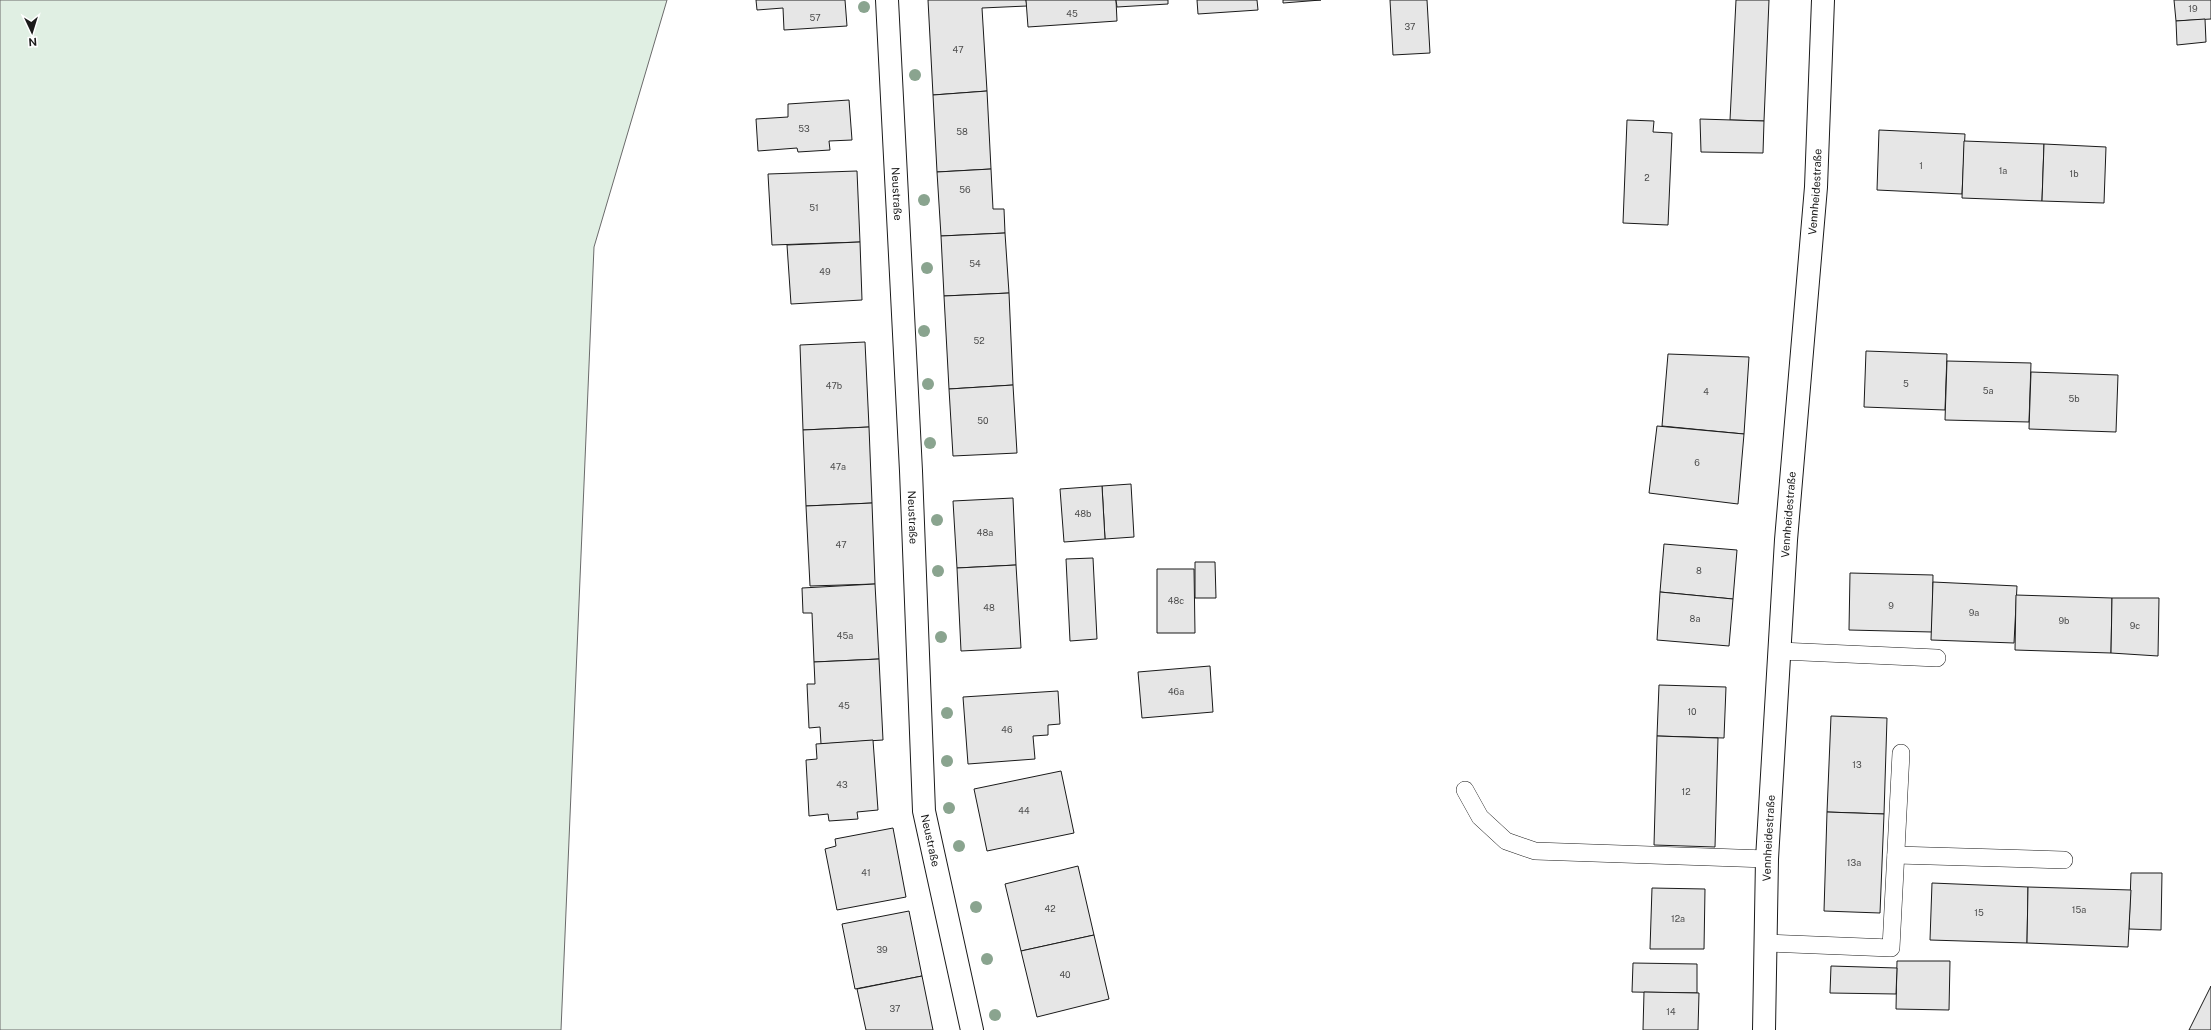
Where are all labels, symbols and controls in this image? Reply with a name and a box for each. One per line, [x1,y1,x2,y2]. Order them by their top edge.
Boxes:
house number: 19 [2188,3,2198,14]
house number: 45 [1066,8,1078,19]
north arrow [12,12,52,52]
house number: 57 [809,12,821,23]
house number: 37 [1405,21,1415,32]
text: N [28,36,37,48]
house number: 47 [952,44,964,55]
house number: 53 [798,123,810,134]
house number: 58 [956,126,968,137]
street label: Vennheidestraße [1806,148,1823,236]
house number: 1 [1919,160,1923,171]
house number: 1a [1999,165,2007,176]
street label: Neustraße [890,167,904,221]
house number: 1b [2069,168,2079,179]
house number: 2 [1644,172,1650,183]
house number: 56 [959,184,971,195]
house number: 51 [809,202,819,213]
house number: 54 [969,258,981,269]
house number: 49 [819,266,831,277]
house number: 52 [973,335,985,346]
house number: 5 [1903,378,1909,389]
house number: 47b [826,380,842,391]
house number: 5a [1983,385,1993,396]
house number: 4 [1703,386,1709,397]
house number: 5b [2068,393,2080,404]
house number: 50 [977,415,989,426]
house number: 6 [1694,457,1700,468]
house number: 47a [830,461,846,472]
street label: Vennheidestraße [1779,471,1798,558]
street label: Neustraße [906,490,920,544]
house number: 48b [1075,508,1091,519]
house number: 48a [977,527,993,538]
house number: 47 [835,539,847,550]
house number: 8 [1696,565,1702,576]
house number: 48c [1168,595,1184,606]
house number: 9 [1888,600,1894,611]
house number: 48 [983,602,995,613]
house number: 9a [1969,607,1979,618]
house number: 8a [1690,613,1700,624]
house number: 9b [2059,615,2070,626]
house number: 9c [2130,620,2140,631]
house number: 45a [837,630,853,641]
house number: 46a [1168,686,1184,697]
house number: 45 [838,700,850,711]
house number: 10 [1687,706,1697,717]
house number: 46 [1001,724,1013,735]
house number: 13 [1852,759,1862,770]
house number: 43 [836,779,848,790]
house number: 12 [1681,786,1691,797]
street label: Vennheidestraße [1761,794,1777,881]
house number: 44 [1018,805,1030,816]
street label: Neustraße [919,813,942,868]
house number: 13a [1847,857,1861,868]
house number: 41 [861,867,871,878]
house number: 42 [1044,903,1056,914]
house number: 15a [2072,904,2086,915]
house number: 15 [1974,907,1984,918]
house number: 12a [1671,913,1685,924]
house number: 39 [876,944,888,955]
house number: 40 [1059,969,1071,980]
house number: 37 [890,1003,900,1014]
house number: 14 [1666,1006,1676,1017]

